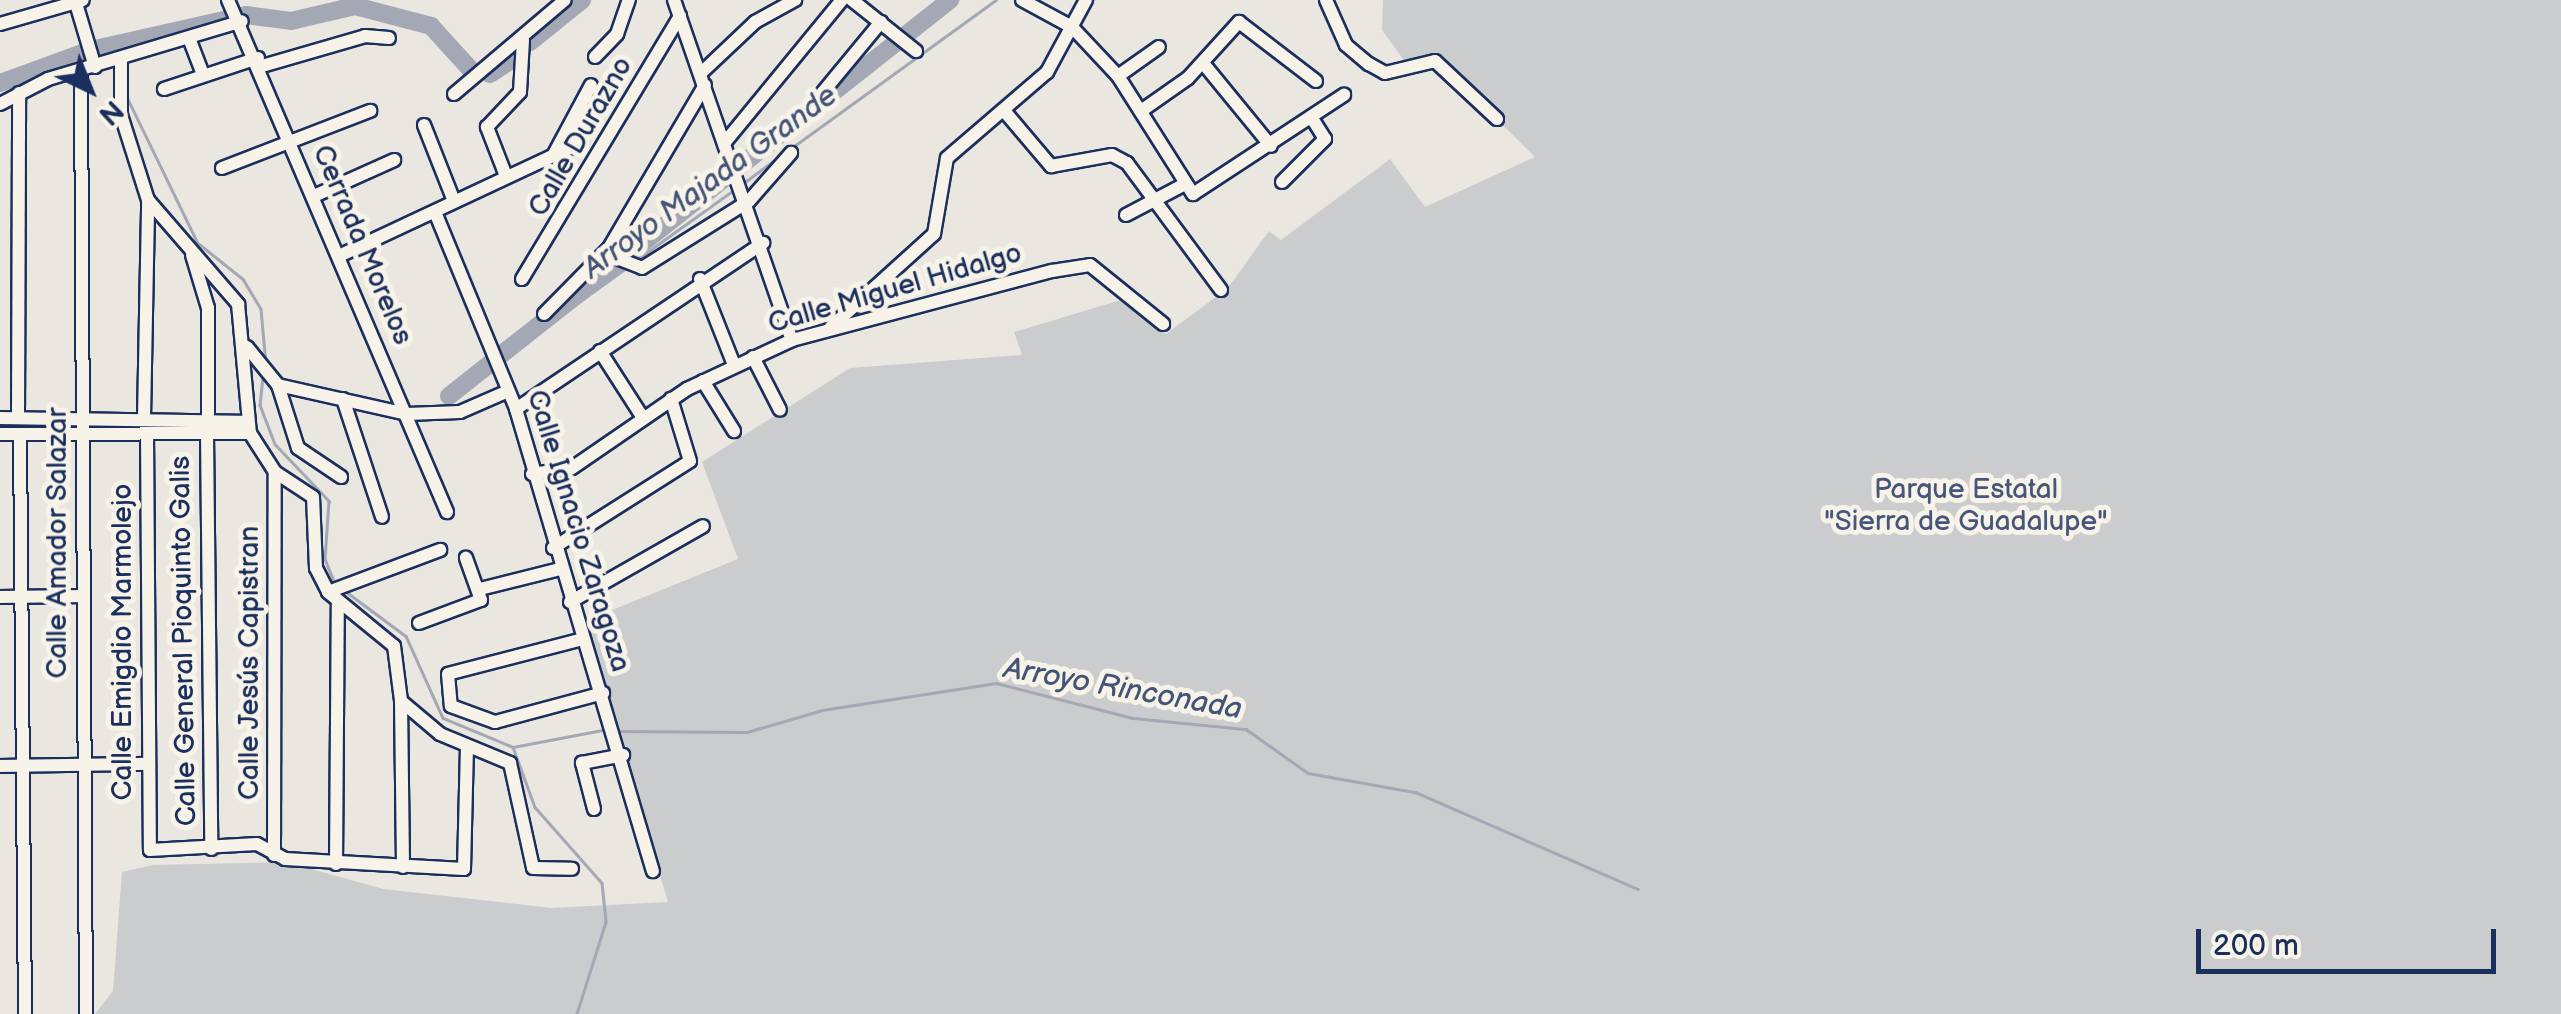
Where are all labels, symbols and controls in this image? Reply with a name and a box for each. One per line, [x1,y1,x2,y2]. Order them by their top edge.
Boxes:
north arrow [40,40,140,140]
street label: Calle Durazno [522,51,640,223]
water label: Arroyo Majada Grande [576,78,844,286]
text: N [92,93,130,132]
street label: Cerrada Morelos [305,140,419,350]
street label: Calle Miguel Hidalgo [764,237,1026,341]
street label: Calle Ignacio Zaragoza [519,386,637,676]
street label: Calle Amador Salazar [41,407,75,679]
street label: Calle General Pioquinto Galis [164,455,204,827]
park label: Parque Estatal "Sierra de Guadalupe" [1824,473,2108,539]
street label: Calle Emigdio Marmolejo [106,483,140,801]
street label: Calle Jesús Capistran [233,525,267,801]
water label: Arroyo Rinconada [1001,650,1245,728]
scale bar [2201,909,2501,971]
text: 200 m [2213,928,2299,964]

